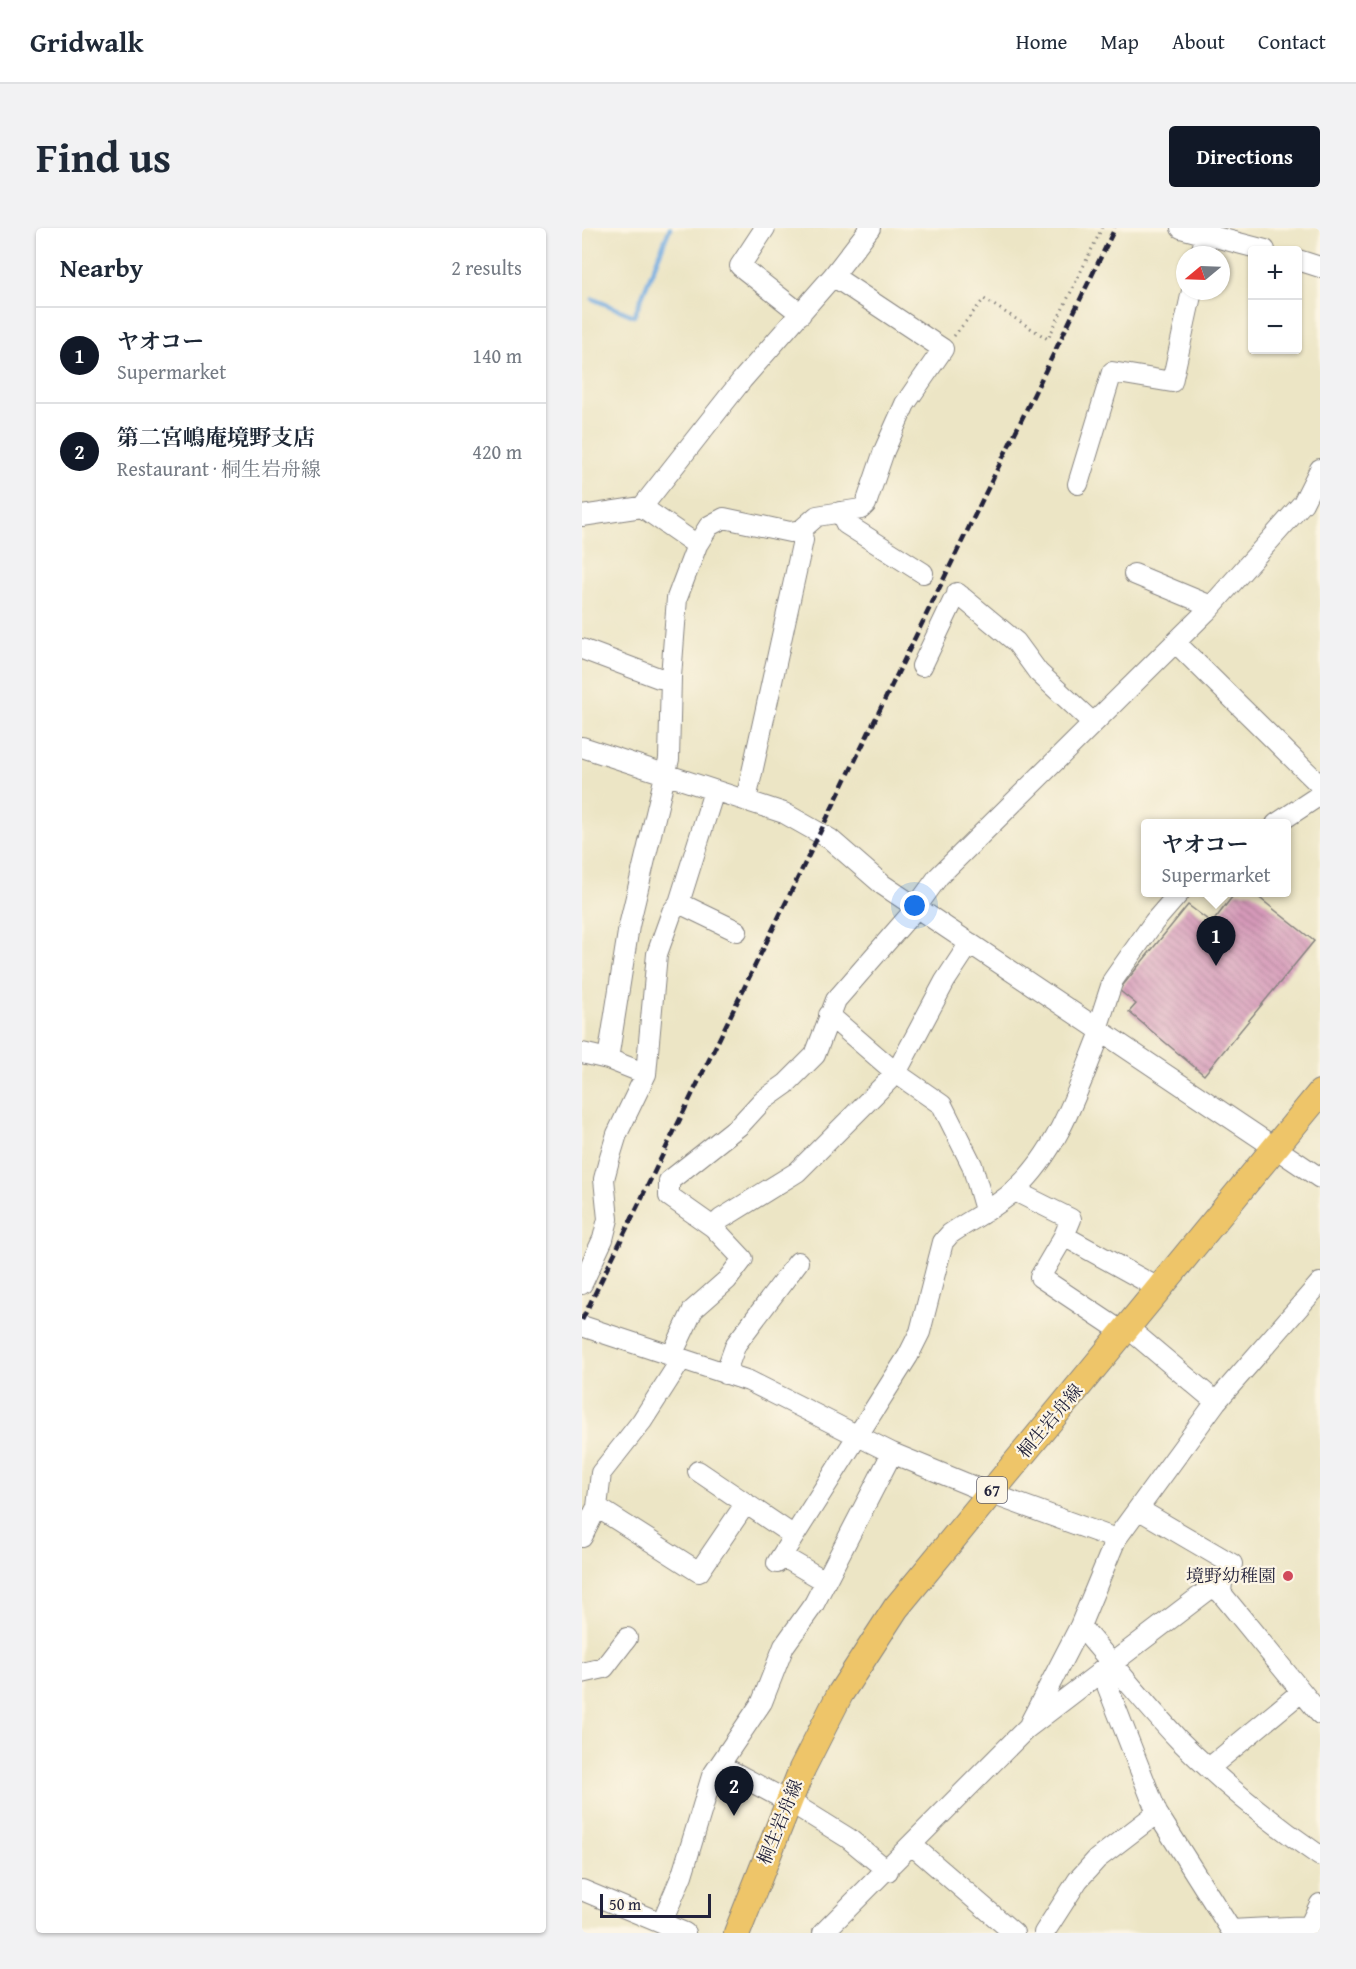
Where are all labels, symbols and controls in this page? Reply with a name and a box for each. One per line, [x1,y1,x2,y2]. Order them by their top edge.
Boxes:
text: Gridwalk [30,21,143,62]
text: Home [1016,26,1067,57]
text: Map [1100,26,1139,57]
text: About [1172,26,1225,57]
text: Contact [1258,26,1326,57]
text: Find us [36,126,171,187]
button: Directions [1169,126,1320,187]
north arrow [1176,246,1230,300]
map controls [1248,246,1302,354]
button: + [1248,246,1302,300]
text: Nearby [60,248,143,287]
text: 2 results [451,253,522,282]
button: − [1248,300,1302,354]
text: ヤオコー [117,325,204,357]
text: 1 [74,341,85,370]
text: 140 m [472,341,522,370]
text: Supermarket [117,357,226,386]
text: 第二宮嶋庵境野支店 [117,421,315,453]
text: 2 [74,437,85,466]
text: 420 m [472,437,522,466]
text: Restaurant · 桐生岩舟線 [117,454,321,483]
popup [1141,819,1291,897]
text: ヤオコー [1161,828,1249,860]
text: Supermarket [1161,860,1271,889]
your location [900,891,929,920]
pin: 1 [1196,916,1236,966]
street label: 桐生岩舟線 [1010,1378,1089,1464]
road number: 67 [977,1477,1007,1503]
place label: 境野幼稚園 [1186,1562,1276,1589]
marker: 境野幼稚園 [1281,1569,1295,1583]
pin: 2 [714,1766,754,1816]
street label: 桐生岩舟線 [750,1775,809,1869]
scale bar [600,1891,711,1918]
text: 50 m [609,1892,641,1916]

